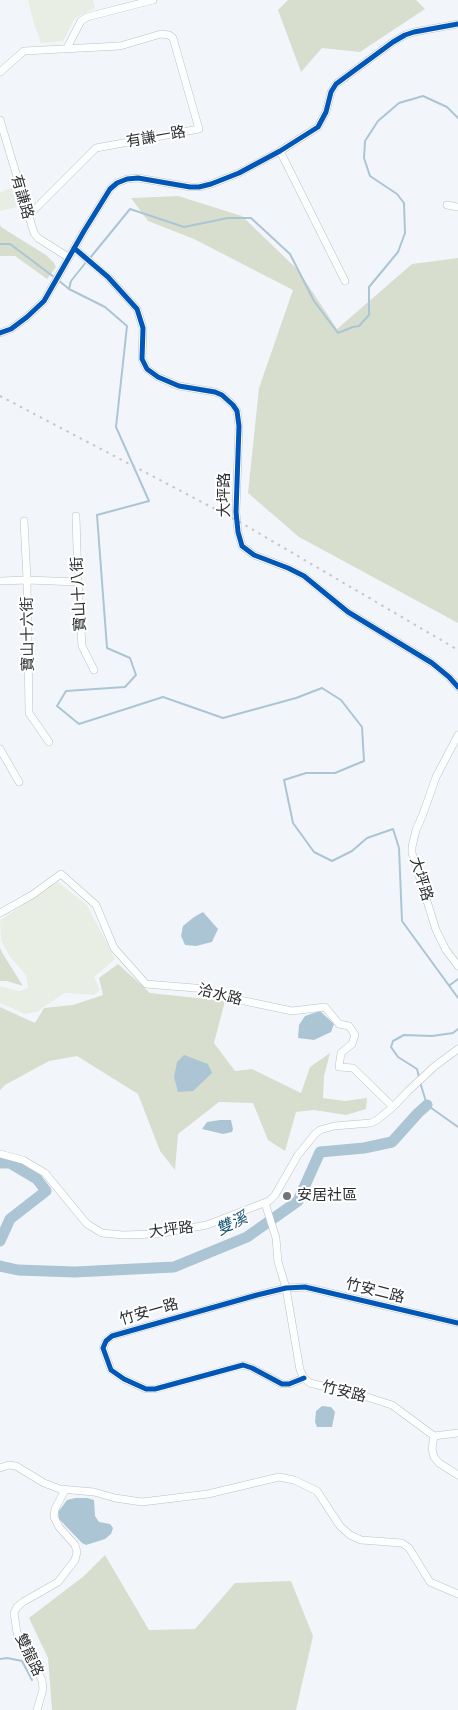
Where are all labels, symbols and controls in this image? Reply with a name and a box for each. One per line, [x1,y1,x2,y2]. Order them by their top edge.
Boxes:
street label: 有謙一路 [125,123,187,151]
street label: 有謙路 [7,173,37,221]
street label: 大坪路 [216,473,234,517]
street label: 寶山十八街 [68,556,90,632]
street label: 寶山十六街 [18,596,38,672]
street label: 大坪路 [406,855,436,903]
street label: 洽水路 [196,981,244,1009]
place label: 安居社區 [297,1187,357,1205]
marker: 安居社區 [281,1190,293,1202]
water label: 雙溪 [213,1208,251,1240]
street label: 大坪路 [148,1218,194,1242]
street label: 竹安二路 [344,1275,406,1307]
street label: 竹安一路 [118,1295,180,1329]
street label: 竹安路 [320,1378,368,1406]
street label: 雙龍路 [11,1631,47,1679]

